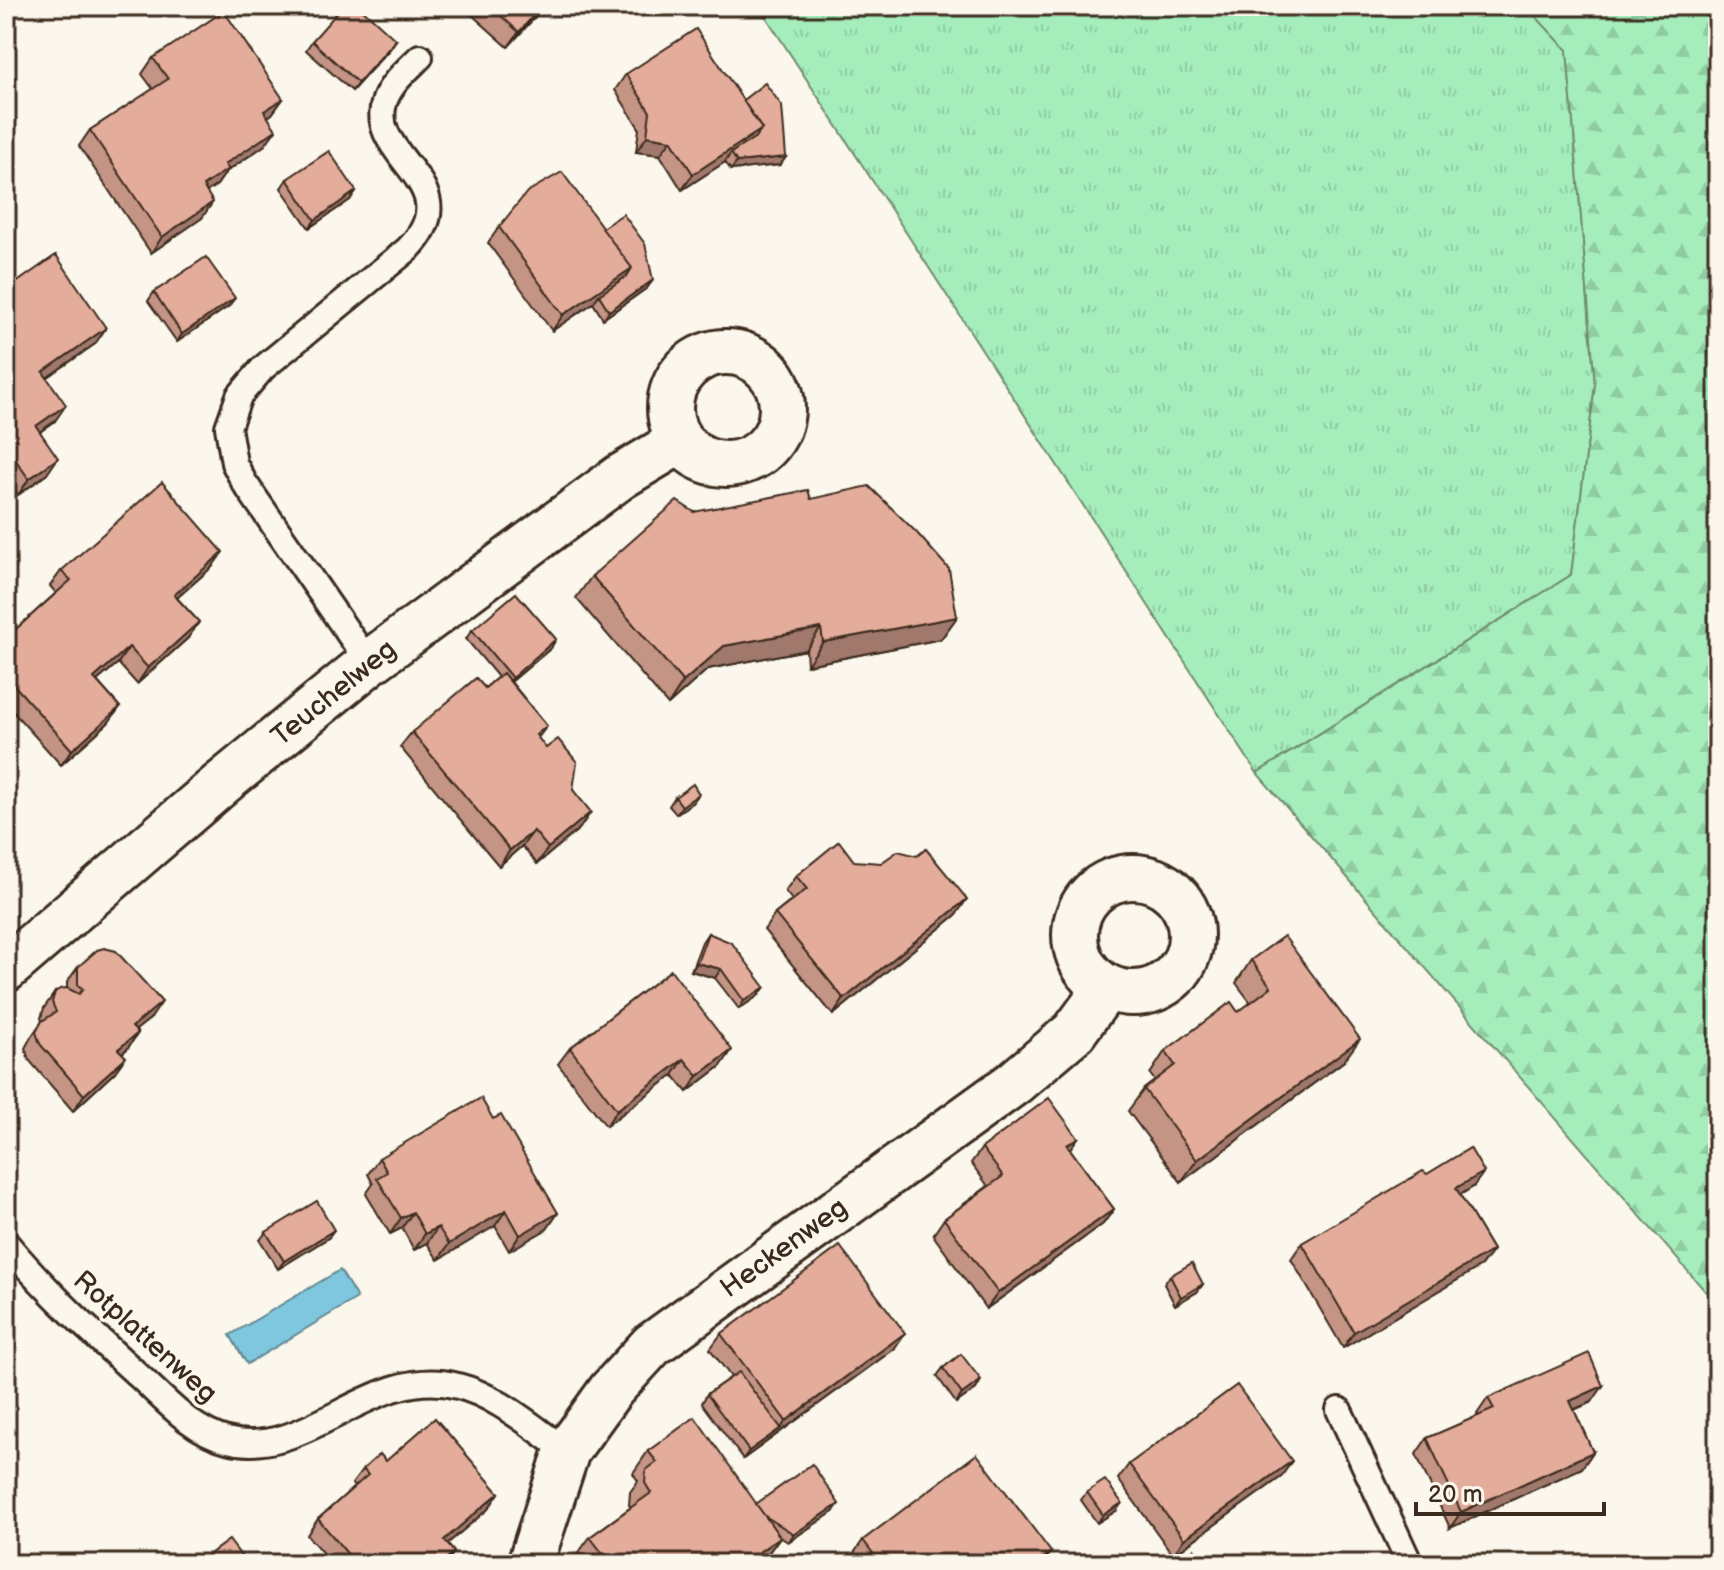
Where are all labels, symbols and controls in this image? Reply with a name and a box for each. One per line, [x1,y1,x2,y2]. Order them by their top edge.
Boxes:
street label: Teuchelweg [265,633,403,753]
street label: Heckenweg [714,1191,854,1305]
street label: Rotplattenweg [66,1264,224,1410]
scale bar [1416,1466,1604,1516]
text: 20 m [1428,1480,1483,1509]

